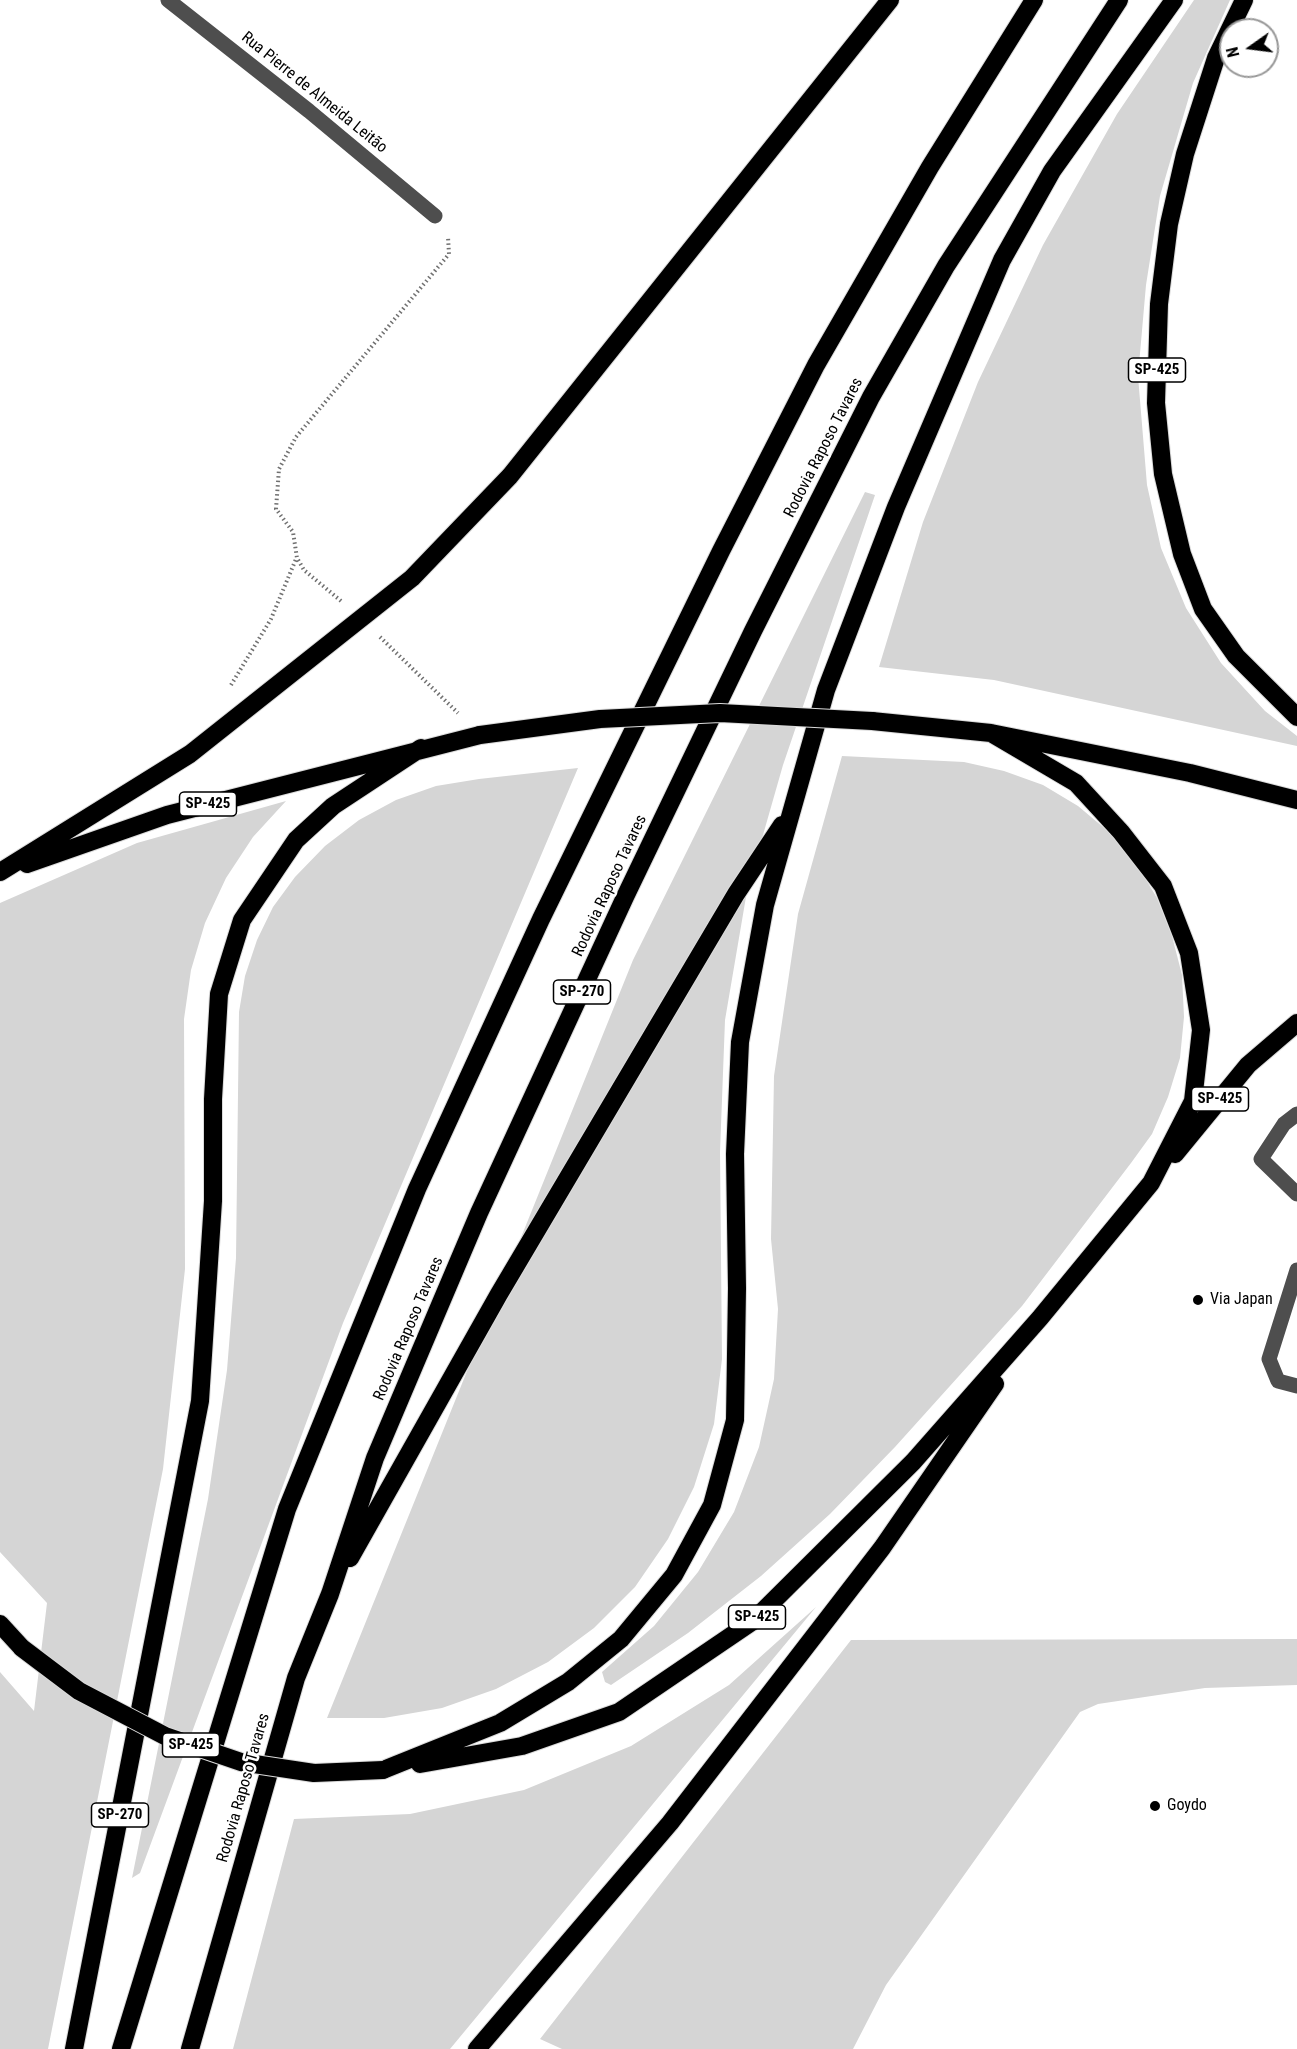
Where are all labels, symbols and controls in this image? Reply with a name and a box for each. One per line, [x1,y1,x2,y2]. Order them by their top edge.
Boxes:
north arrow [1219,18,1279,78]
street label: Rua Pierre de Almeida Leitão [237,28,391,158]
text: N [1223,45,1243,59]
road number: SP-425 [1128,358,1186,382]
street label: Rodovia Raposo Tavares [780,375,868,521]
road number: SP-425 [180,792,236,816]
street label: Rodovia Raposo Tavares [569,812,651,960]
road number: SP-270 [554,980,610,1004]
road number: SP-425 [1192,1087,1248,1111]
street label: Rodovia Raposo Tavares [370,1254,448,1404]
place label: Via Japan [1210,1290,1273,1310]
marker: Via Japan [1191,1293,1205,1307]
road number: SP-425 [728,1605,786,1629]
street label: Rodovia Raposo Tavares [214,1711,274,1865]
road number: SP-425 [162,1733,219,1757]
place label: Goydo [1167,1796,1207,1816]
marker: Goydo [1148,1799,1162,1813]
road number: SP-270 [92,1803,148,1827]

